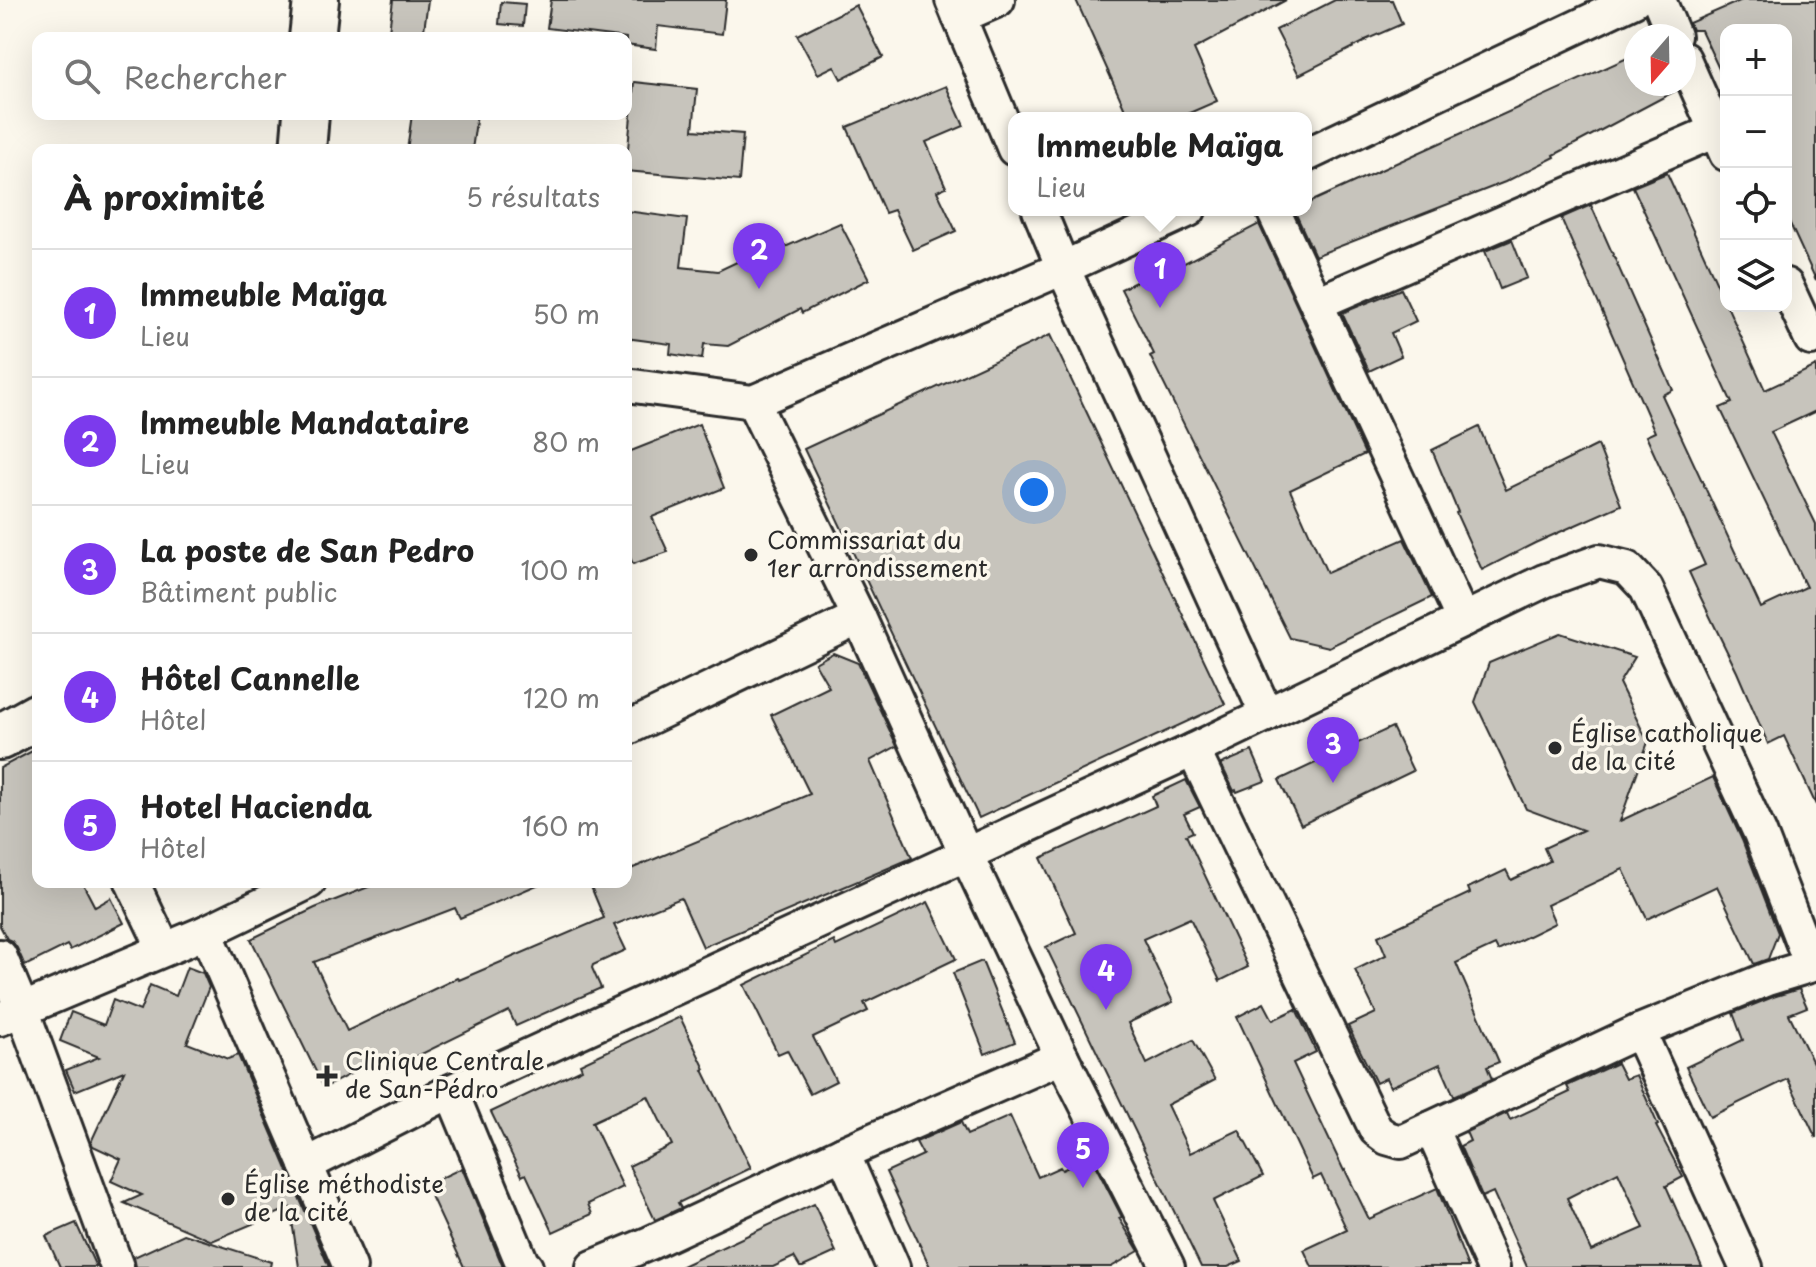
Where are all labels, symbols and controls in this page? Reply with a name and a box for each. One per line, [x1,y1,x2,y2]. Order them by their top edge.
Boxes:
north arrow [1624,24,1696,96]
map controls [1720,24,1792,312]
button: + [1720,24,1792,96]
search box [32,32,632,120]
icon: search [60,54,104,98]
text: Rechercher [124,54,287,99]
button: − [1720,96,1792,168]
popup [1008,112,1312,216]
text: Immeuble Maïga [1036,122,1284,167]
text: Lieu [1036,167,1086,206]
button: locate [1720,168,1792,240]
text: À proximité [64,170,265,222]
text: 5 résultats [466,177,600,216]
pin: 2 [733,223,785,289]
button: layers [1720,240,1792,312]
pin: 1 [1134,242,1186,308]
text: Immeuble Maïga [140,271,387,316]
text: 1 [84,294,96,333]
text: 50 m [533,294,600,333]
text: Lieu [140,316,190,355]
text: Immeuble Mandataire [140,399,469,444]
text: 2 [81,422,99,461]
text: 80 m [532,422,600,461]
text: Lieu [140,444,190,483]
your location [1014,472,1054,512]
place label: Commissariat du 1er arrondissement [767,521,988,585]
text: La poste de San Pedro [140,527,474,572]
marker: Commissariat du 1er arrondissement [742,546,760,564]
text: 3 [81,550,99,589]
text: 100 m [520,550,600,589]
text: Bâtiment public [140,572,337,611]
text: Hôtel Cannelle [140,655,360,700]
text: 4 [81,678,99,717]
text: 120 m [523,678,600,717]
text: Hôtel [140,700,206,739]
place label: Église catholique de la cité [1571,714,1763,778]
pin: 3 [1307,717,1359,783]
marker: Église catholique de la cité [1546,739,1564,757]
text: Hotel Hacienda [140,783,372,828]
text: 5 [82,806,98,845]
text: 160 m [522,806,600,845]
text: Hôtel [140,828,206,867]
pin: 4 [1080,944,1132,1010]
place label: Clinique Centrale de San-Pédro [345,1042,545,1106]
marker: Clinique Centrale de San-Pédro [316,1065,338,1087]
pin: 5 [1057,1122,1109,1188]
place label: Église méthodiste de la cité [244,1165,444,1229]
marker: Église méthodiste de la cité [219,1190,237,1208]

